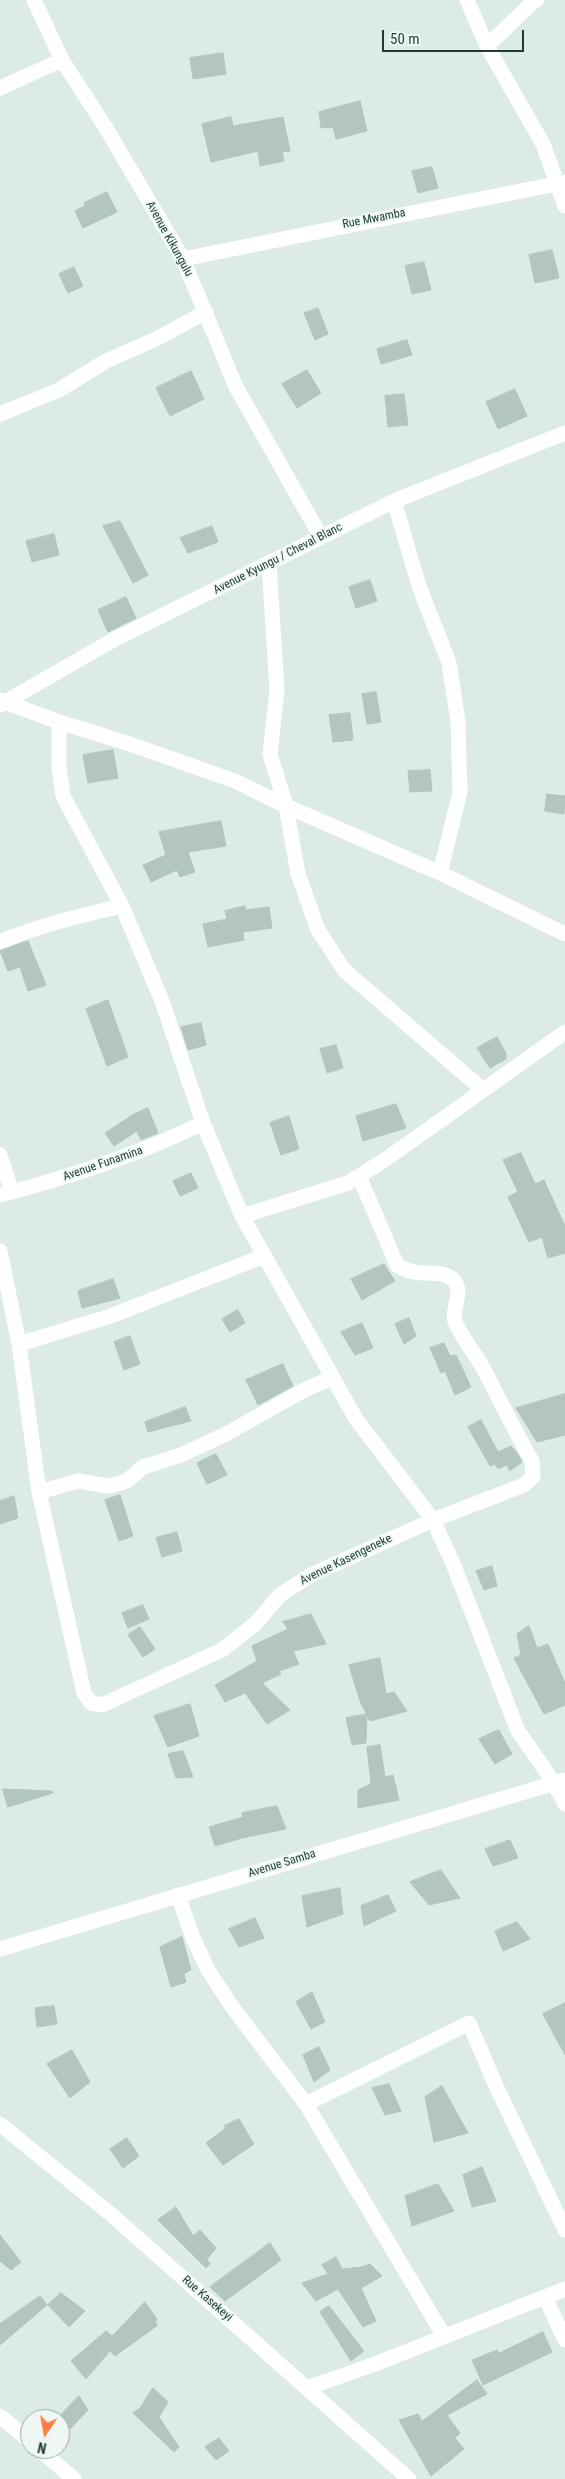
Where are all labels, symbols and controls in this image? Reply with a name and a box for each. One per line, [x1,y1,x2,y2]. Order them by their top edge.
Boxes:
scale bar [385,20,528,52]
text: 50 m [390,30,420,48]
street label: Avenue Kikungulu [142,199,196,279]
street label: Rue Mwamba [341,206,407,232]
street label: Avenue Kyungu / Cheval Blanc [211,520,345,598]
street label: Avenue Funamina [61,1144,145,1184]
street label: Avenue Kasengeneke [298,1532,394,1588]
street label: Avenue Samba [246,1847,318,1881]
street label: Rue Kasekeyi [179,2273,235,2325]
north arrow [20,2409,70,2459]
text: N [36,2439,48,2456]

